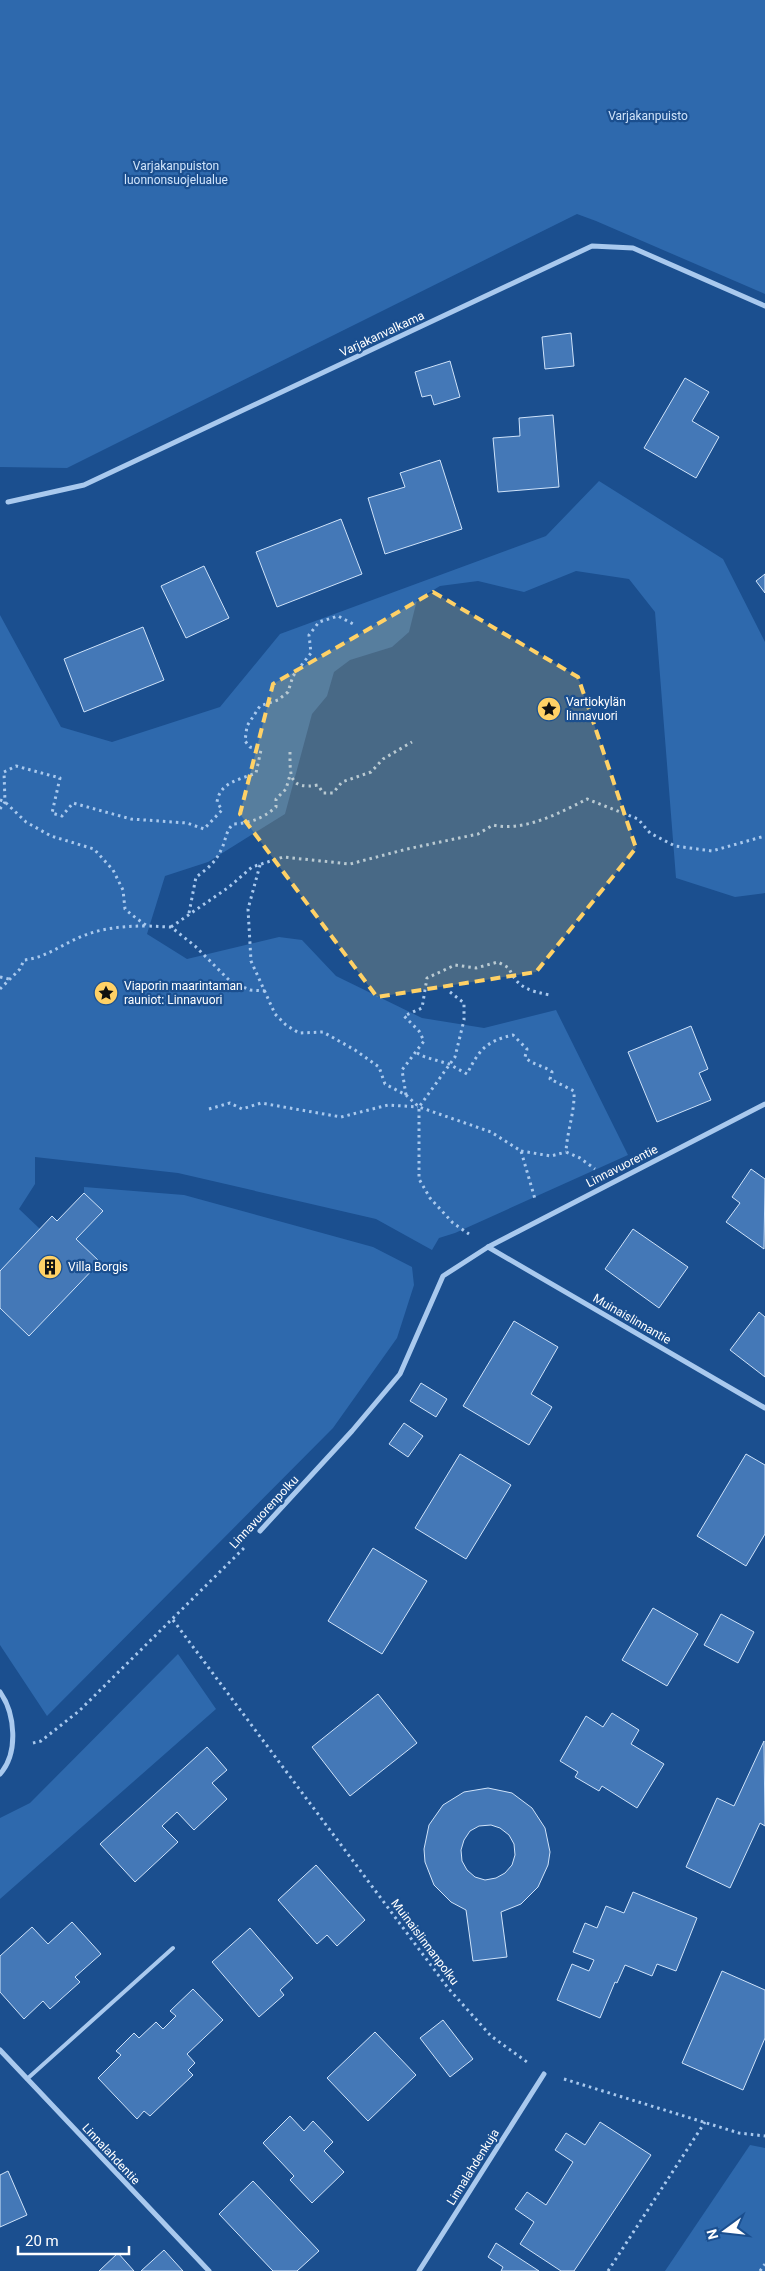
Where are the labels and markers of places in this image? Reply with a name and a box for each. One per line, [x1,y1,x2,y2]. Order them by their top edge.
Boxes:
place label: Vartiokylän linnavuori [566,695,626,723]
place icon: Vartiokylän linnavuori [536,696,562,722]
place label: Viaporin maarintaman rauniot: Linnavuori [124,979,243,1007]
place icon: Viaporin maarintaman rauniot: Linnavuori [93,980,119,1006]
building icon: Villa Borgis [37,1254,63,1280]
place label: Villa Borgis [68,1260,128,1274]

